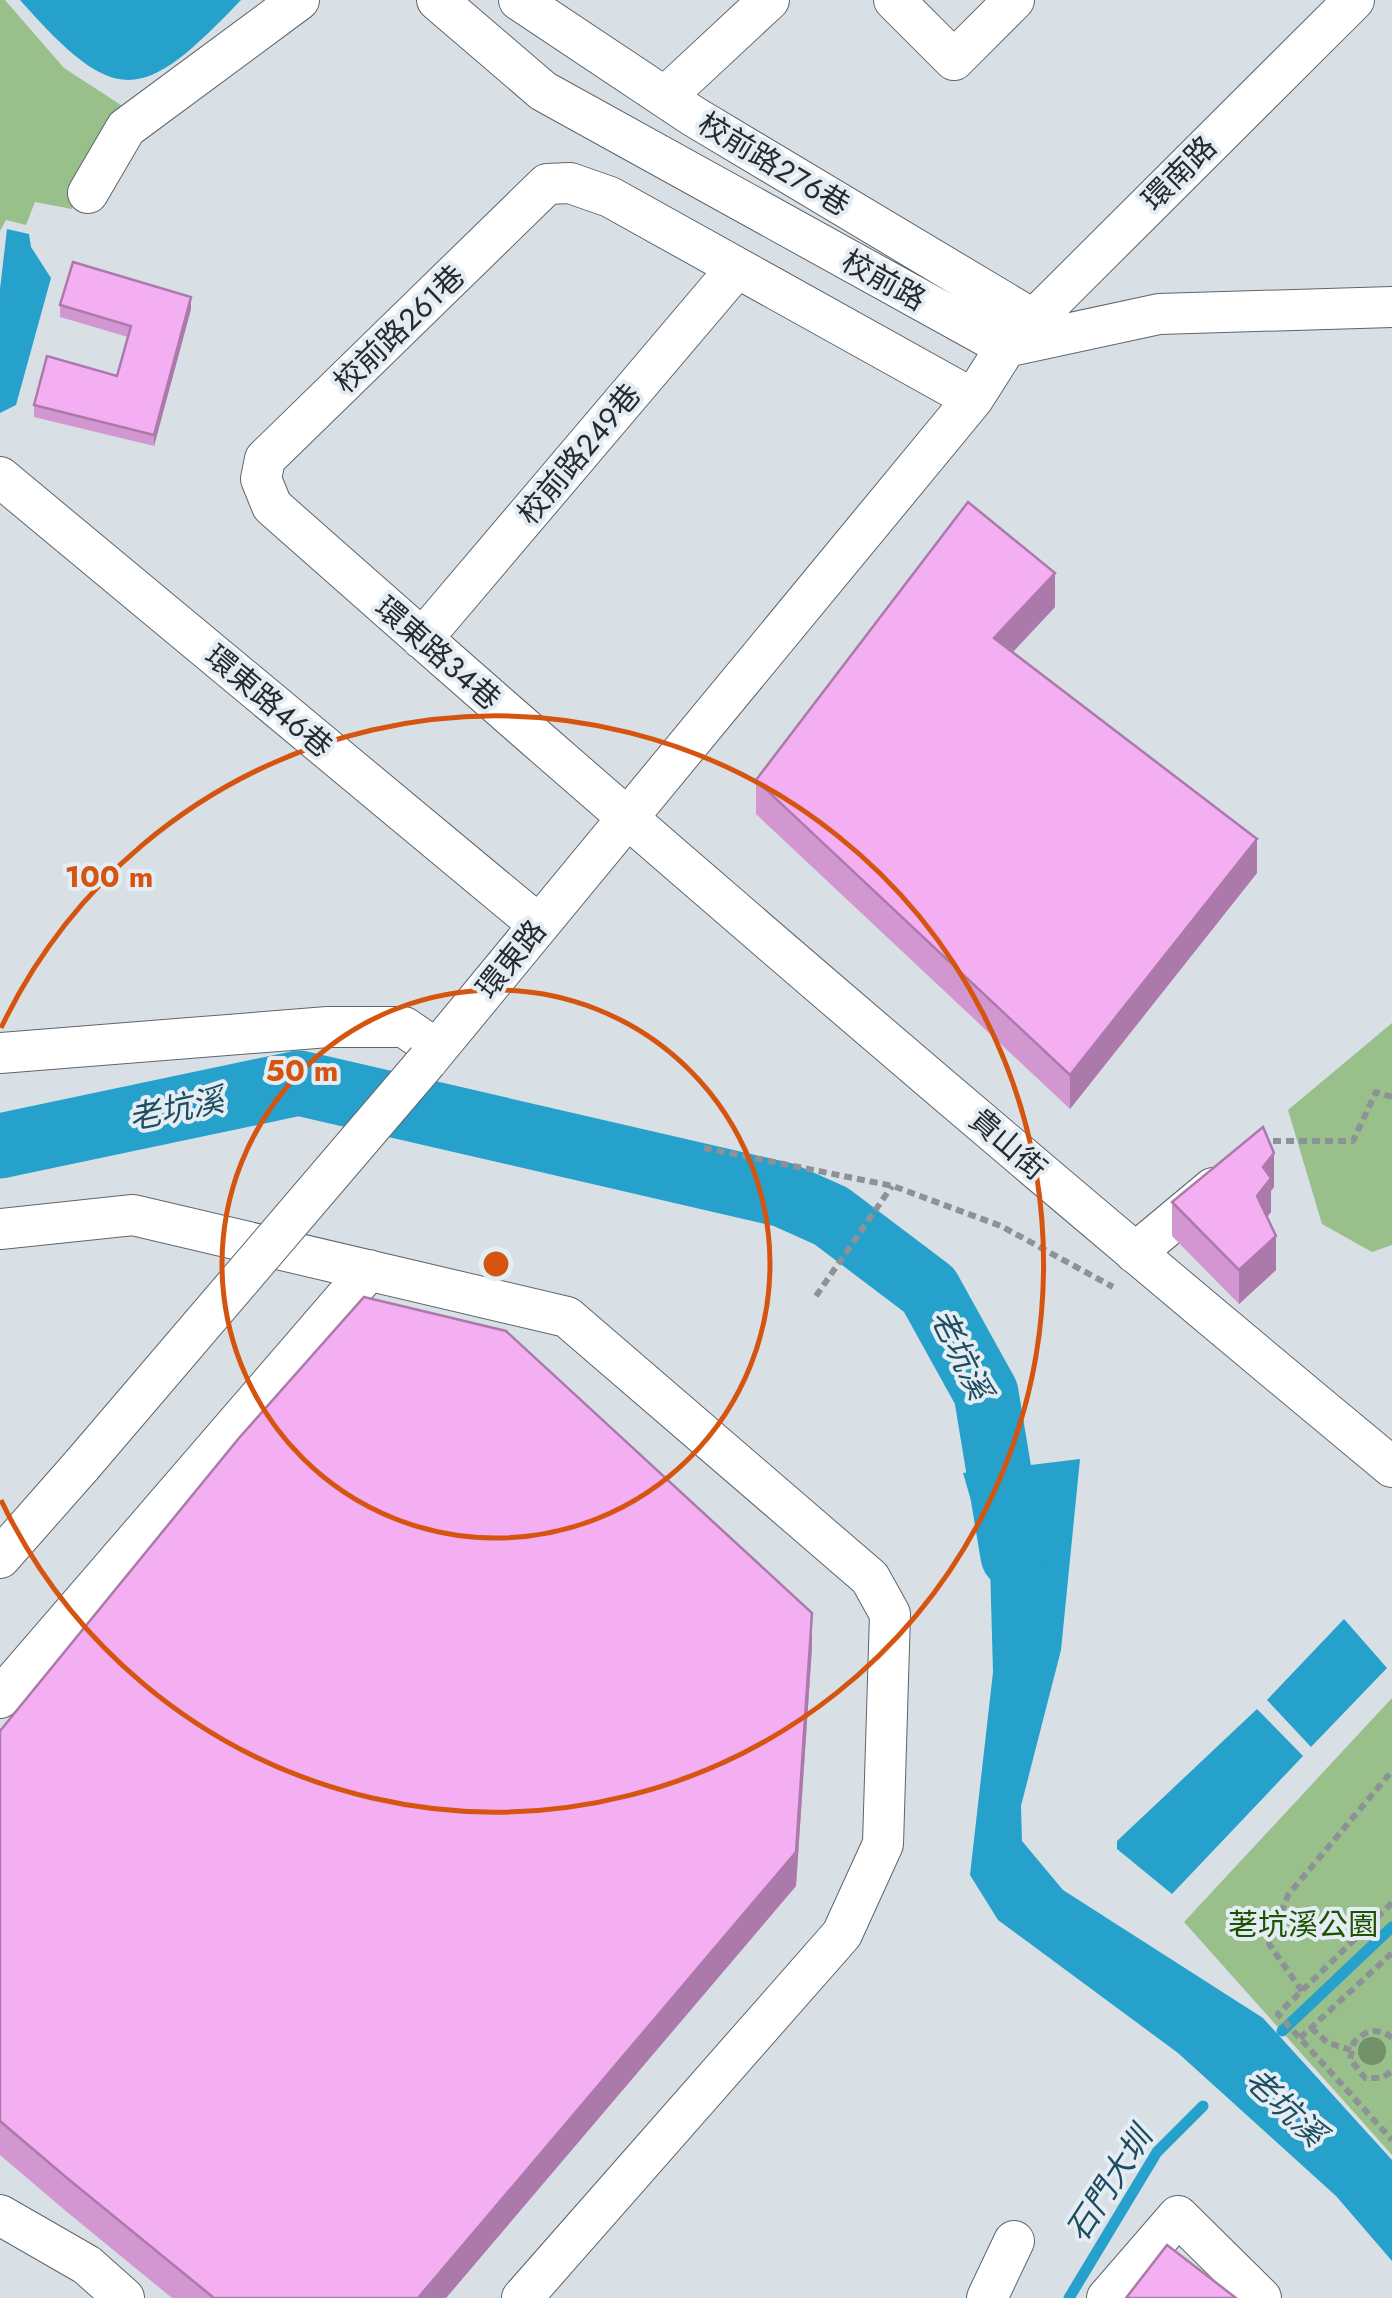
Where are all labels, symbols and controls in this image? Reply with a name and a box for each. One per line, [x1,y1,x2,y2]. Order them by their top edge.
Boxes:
street label: 校前路276巷 [690,102,858,226]
street label: 環南路 [1132,126,1226,220]
street label: 校前路 [834,239,934,321]
street label: 校前路261巷 [324,255,474,403]
street label: 校前路249巷 [507,374,651,534]
street label: 環東路34巷 [366,586,510,720]
street label: 環東路46巷 [196,635,342,767]
text: 100 m [65,855,153,898]
street label: 環東路 [466,910,556,1008]
text: 50 m [266,1049,338,1092]
water label: 老坑溪 [124,1076,232,1141]
street label: 貴山街 [960,1098,1056,1190]
centre of rings [478,1246,514,1282]
water label: 老坑溪 [919,1301,1004,1411]
park label: 荖坑溪公園 [1228,1903,1378,1946]
water label: 老坑溪 [1234,2057,1339,2159]
water label: 石門大圳 [1055,2114,1165,2250]

